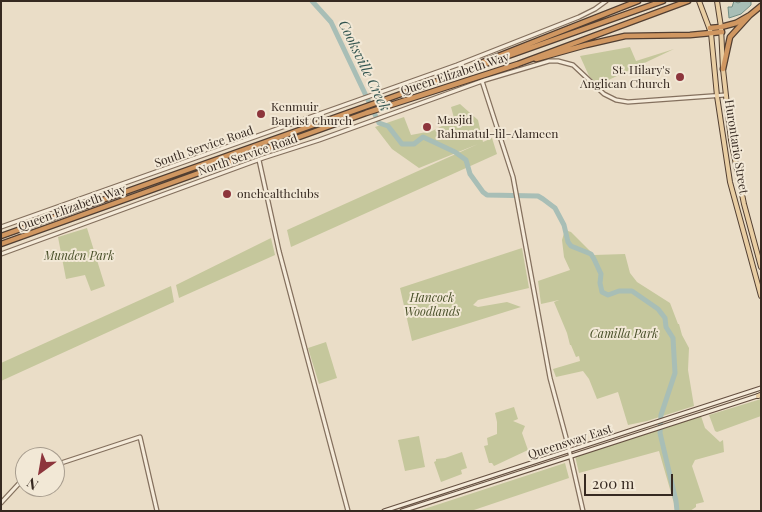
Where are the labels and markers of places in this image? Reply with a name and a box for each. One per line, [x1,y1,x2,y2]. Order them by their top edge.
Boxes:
place label: St. Hilary's Anglican Church [580,63,670,91]
marker: St. Hilary's Anglican Church [674,71,686,83]
place label: Kenmuir Baptist Church [271,100,352,128]
marker: Kenmuir Baptist Church [255,108,267,120]
place label: Masjid Rahmatul-lil-Alameen [437,113,558,141]
marker: Masjid Rahmatul-lil-Alameen [421,121,433,133]
place label: onehealthclubs [237,187,319,201]
marker: onehealthclubs [221,188,233,200]

